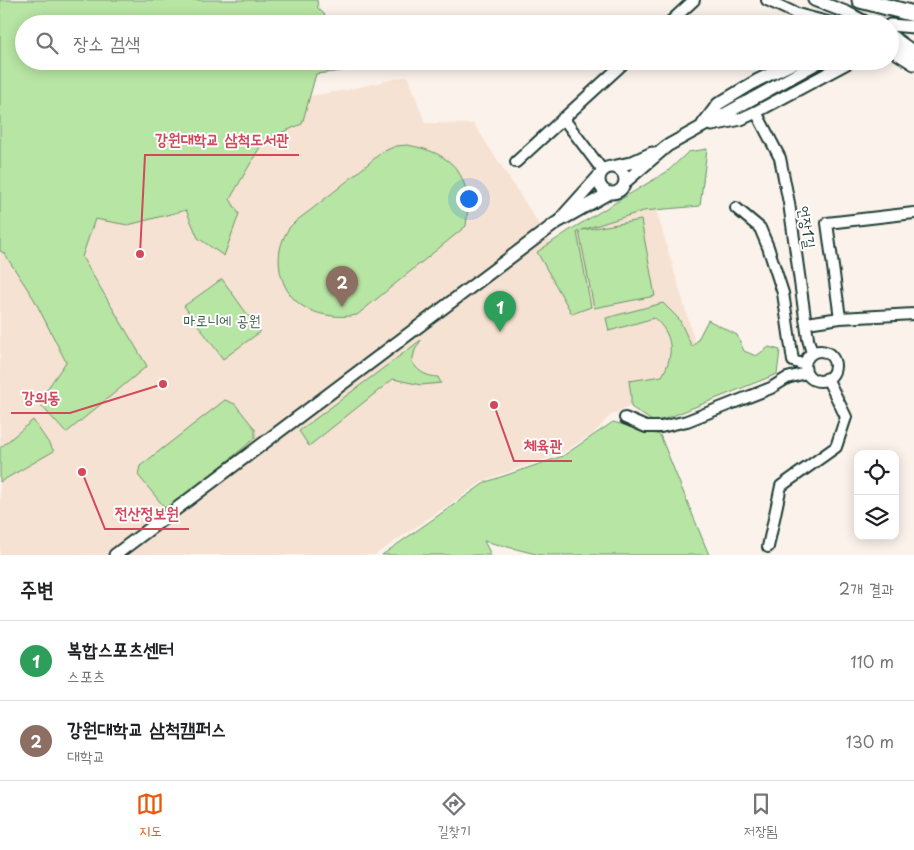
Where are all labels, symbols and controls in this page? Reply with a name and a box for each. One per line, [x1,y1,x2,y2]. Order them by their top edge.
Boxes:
search box [15,15,899,70]
text: 장소 검색 [73,28,140,56]
icon: search [33,29,61,57]
callout: 강원대학교 삼척도서관 [145,124,299,155]
text: 강원대학교 삼척도서관 [155,126,289,150]
your location [456,186,482,212]
street label: 언장1길 [793,204,823,250]
pin: 2 [326,266,358,307]
pin: 1 [484,291,516,332]
park label: 마로니에 공원 [183,308,261,331]
callout: 강의동 [11,382,70,413]
text: 강의동 [22,384,60,408]
callout: 체육관 [514,430,572,461]
text: 체육관 [524,432,562,456]
map controls [854,450,899,540]
button: locate [854,450,899,495]
button: layers [854,495,899,540]
callout: 전산정보원 [105,498,189,529]
text: 전산정보원 [115,500,179,524]
text: 주변 [20,572,54,604]
text: 2개 결과 [839,576,894,600]
text: 복합스포츠센터 [67,634,174,662]
text: 1 [32,649,40,673]
text: 110 m [851,649,894,673]
text: 스포츠 [67,663,106,687]
text: 강원대학교 삼척캠퍼스 [67,714,226,742]
text: 2 [30,729,42,753]
text: 130 m [846,729,894,753]
text: 대학교 [67,743,106,767]
tab: 지도 [136,790,164,841]
tab: 길찾기 [437,790,471,841]
tab: 저장됨 [744,790,778,841]

